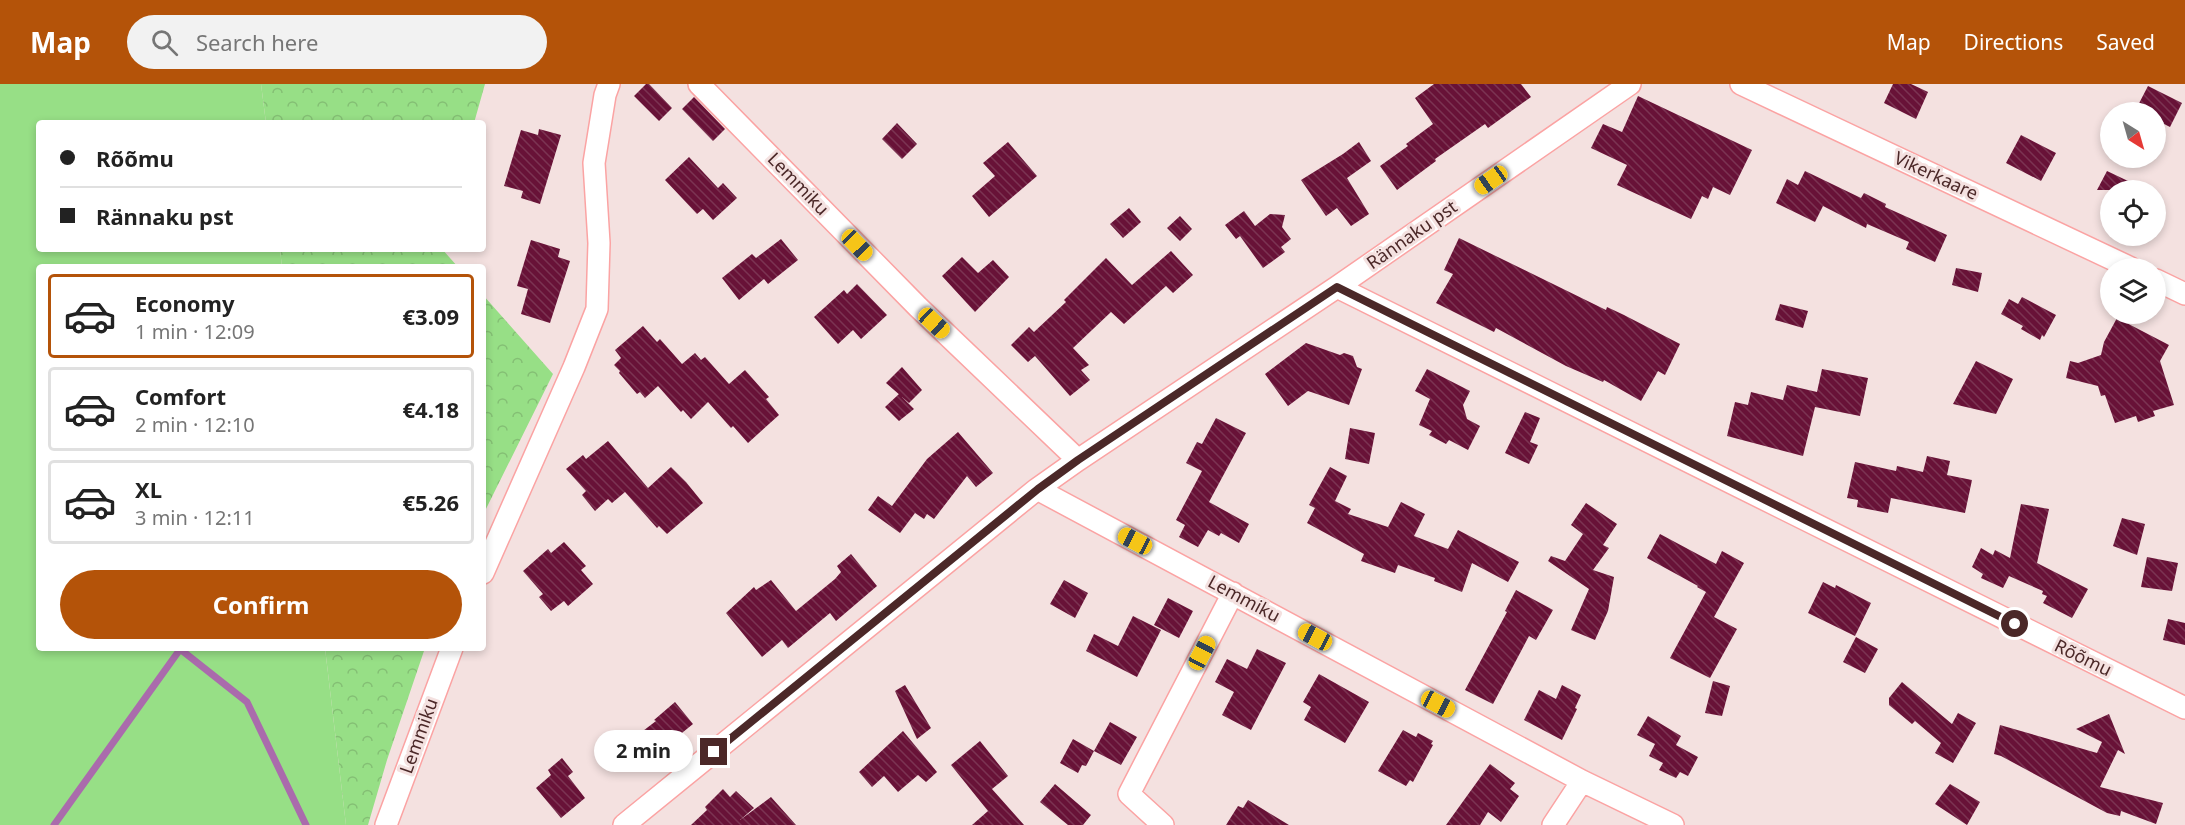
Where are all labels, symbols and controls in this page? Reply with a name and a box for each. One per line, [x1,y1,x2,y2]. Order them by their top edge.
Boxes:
search box [127,15,547,69]
text: Map [30,23,91,61]
icon: search [148,26,181,59]
text: Search here [196,27,318,57]
text: Map [1887,28,1931,56]
text: Directions [1964,28,2063,56]
text: Saved [2096,28,2155,56]
north arrow [2100,102,2166,168]
map controls [2100,102,2166,324]
text: Rõõmu [96,143,174,173]
street label: Vikerkaare [1891,145,1982,205]
street label: Lemmiku [763,147,835,220]
car [1471,162,1511,198]
button: locate [2100,180,2166,246]
street label: Rännaku pst [1361,194,1462,274]
text: Rännaku pst [96,201,234,231]
car [838,226,876,264]
button: layers [2100,258,2166,324]
text: Economy [135,288,234,318]
icon: car [63,289,117,343]
text: €3.09 [402,301,459,331]
car [915,304,953,342]
text: 1 min · 12:09 [135,318,255,345]
text: Comfort [135,381,226,411]
icon: car [63,382,117,436]
text: €4.18 [402,394,459,424]
text: 2 min · 12:10 [135,411,255,438]
text: XL [135,474,162,504]
icon: car [63,475,117,529]
text: €5.26 [402,487,459,517]
text: 3 min · 12:11 [135,504,255,531]
car [1115,525,1155,557]
street label: Lemmiku [1204,569,1285,627]
button: Confirm [60,570,462,639]
route start [2001,610,2028,637]
car [1295,621,1335,653]
car [1186,633,1218,673]
street label: Rõõmu [2051,633,2116,681]
car [1418,688,1458,720]
street label: Lemmiku [393,695,443,777]
callout: 2 min [594,731,693,773]
text: 2 min [616,737,671,764]
route end [700,738,727,765]

